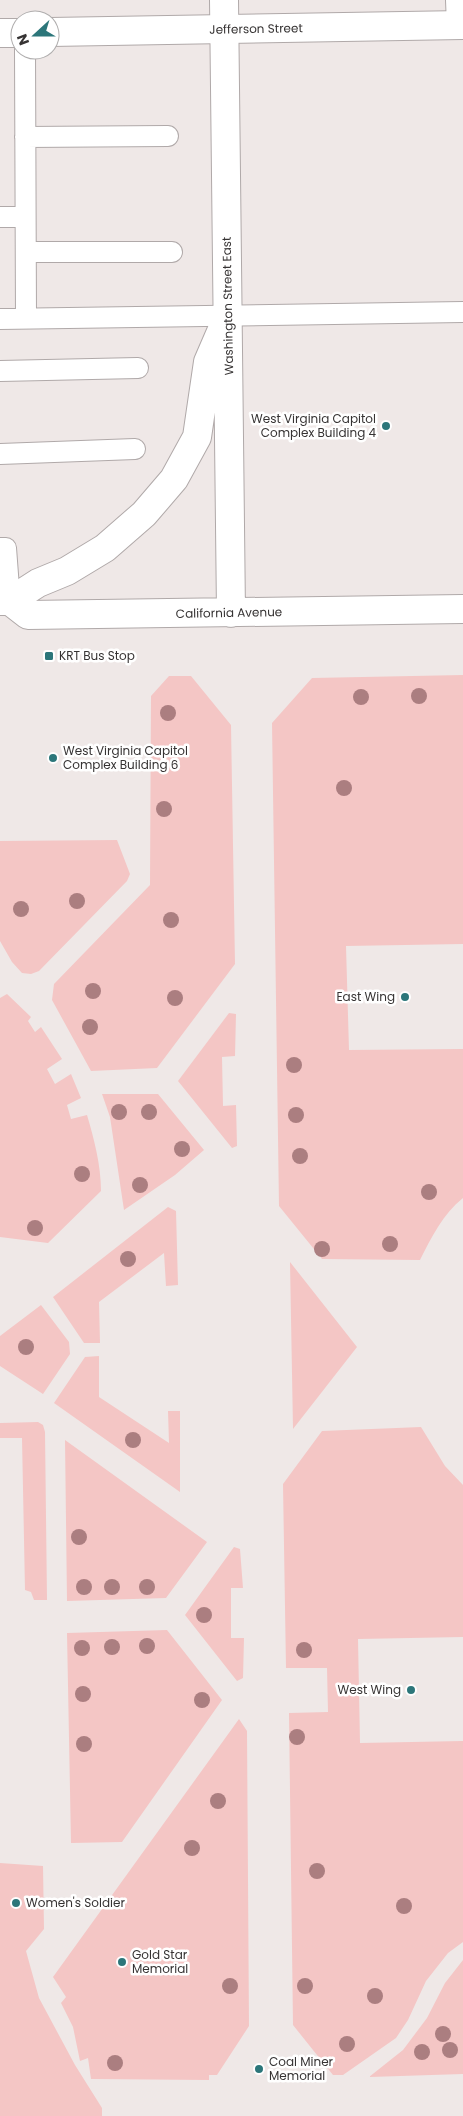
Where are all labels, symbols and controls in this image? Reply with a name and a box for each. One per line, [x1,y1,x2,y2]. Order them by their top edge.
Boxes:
north arrow [10,10,60,60]
street label: Jefferson Street [209,19,303,38]
text: N [12,31,34,48]
street label: Washington Street East [218,237,237,375]
place label: West Virginia Capitol Complex Building 4 [251,410,376,441]
marker: West Virginia Capitol Complex Building 4 [380,420,392,432]
street label: California Avenue [176,603,282,622]
place label: KRT Bus Stop [59,647,135,664]
marker: KRT Bus Stop [43,650,55,662]
place label: West Virginia Capitol Complex Building 6 [63,742,188,773]
marker: West Virginia Capitol Complex Building 6 [47,752,59,764]
place label: East Wing [336,988,395,1005]
marker: East Wing [399,991,411,1003]
place label: West Wing [338,1681,401,1698]
marker: West Wing [405,1684,417,1696]
place label: Women's Soldier [26,1894,125,1911]
marker: Women's Soldier [10,1897,22,1909]
place label: Gold Star Memorial [132,1946,188,1977]
marker: Gold Star Memorial [116,1956,128,1968]
place label: Coal Miner Memorial [269,2053,334,2084]
marker: Coal Miner Memorial [253,2063,265,2075]

